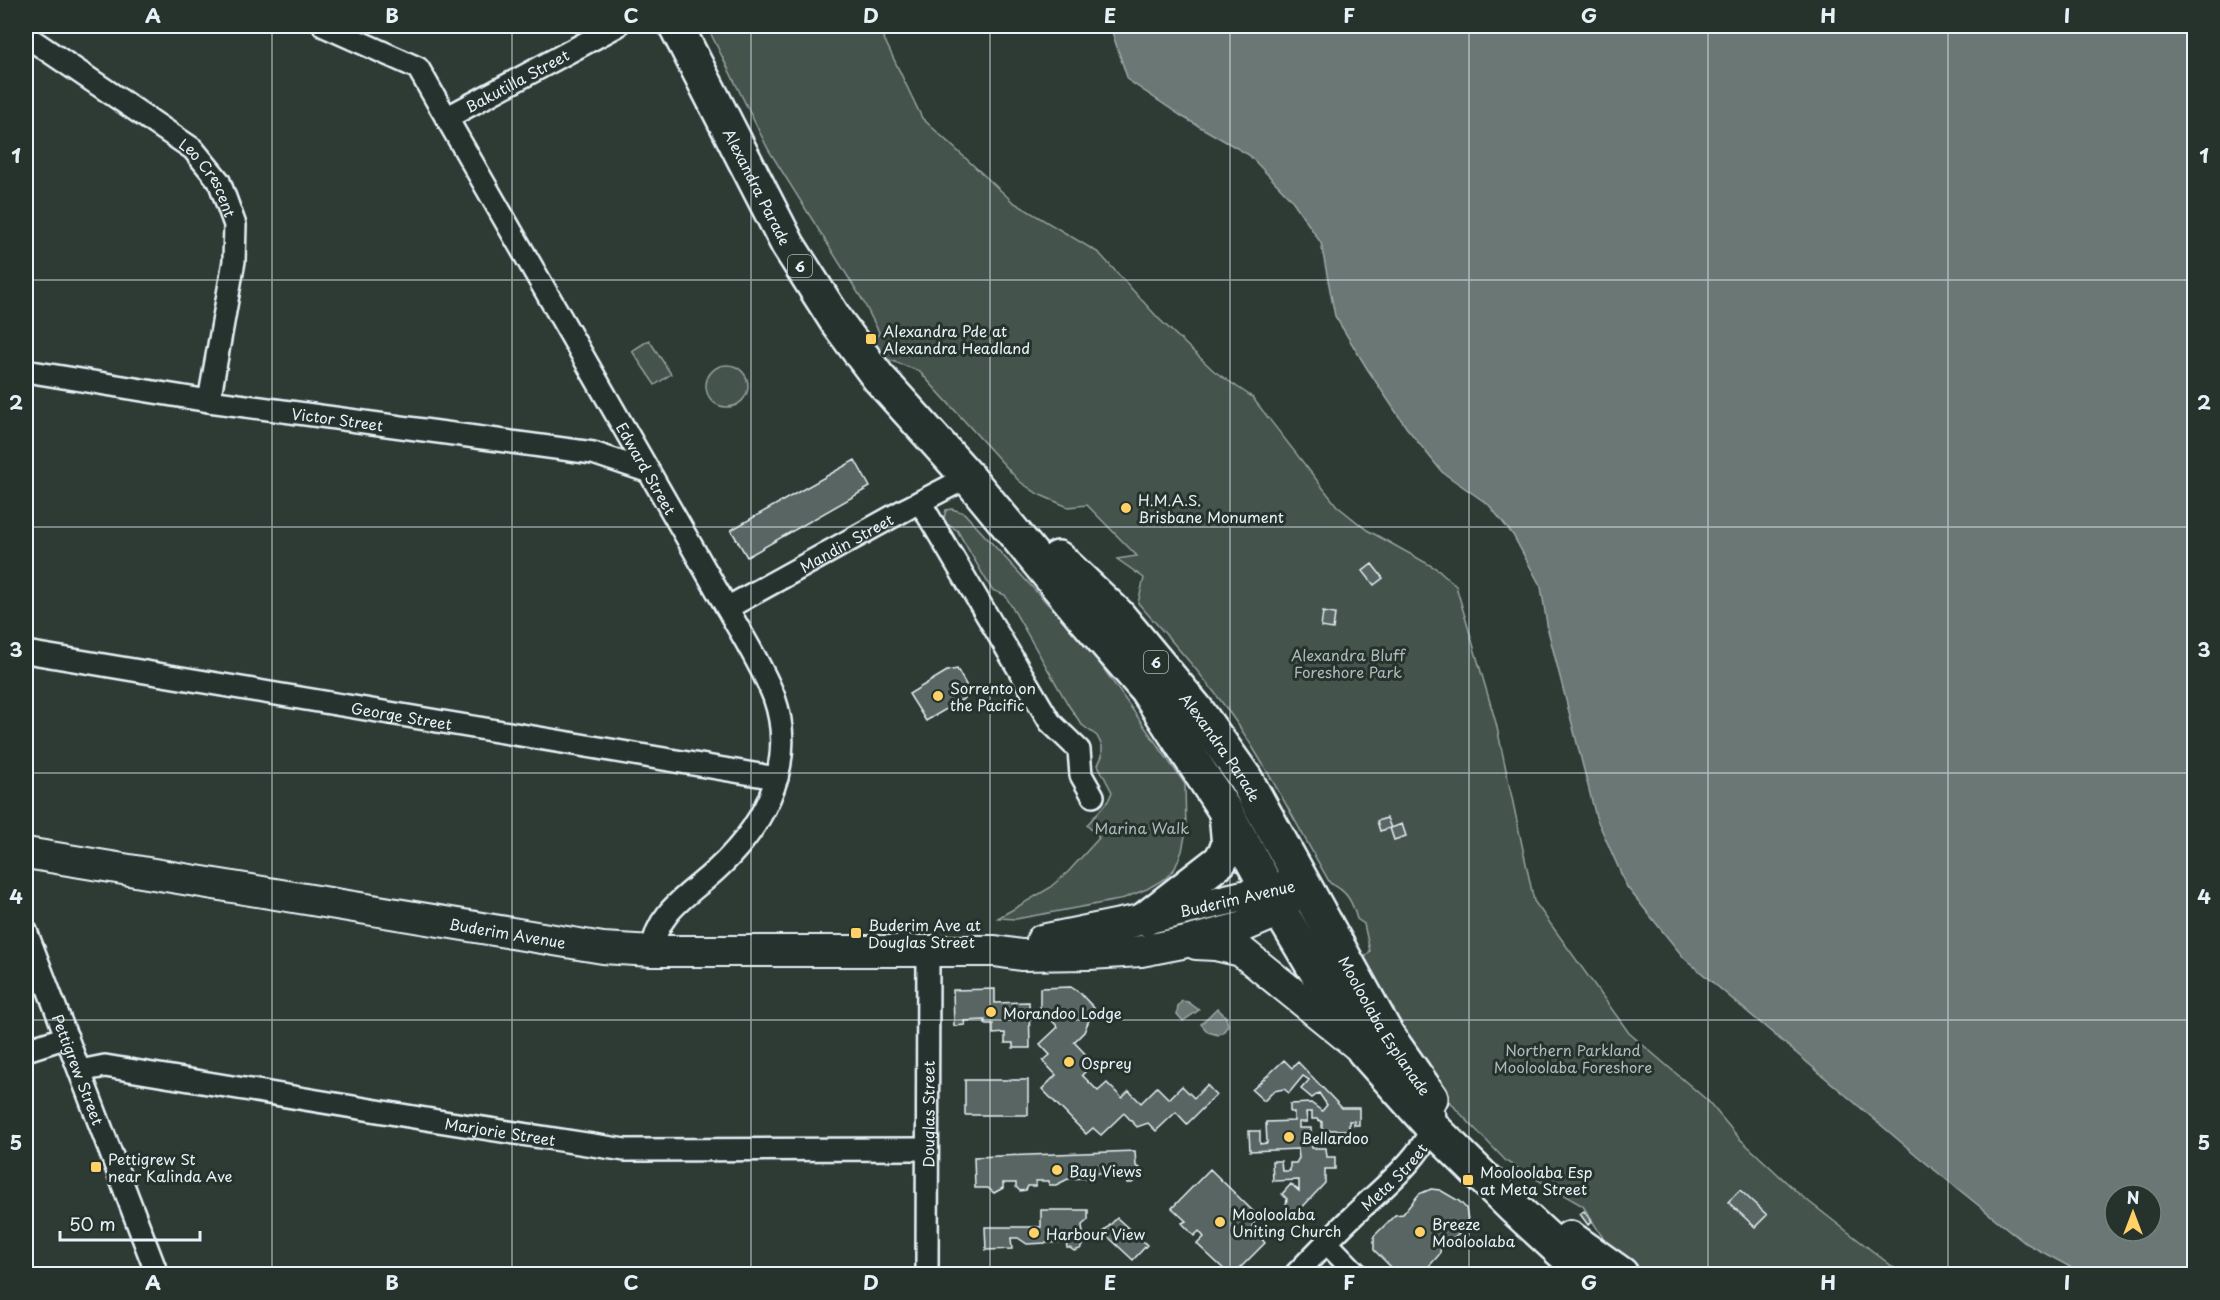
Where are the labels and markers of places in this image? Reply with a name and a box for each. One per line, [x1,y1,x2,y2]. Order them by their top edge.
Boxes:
place label: Alexandra Pde at Alexandra Headland [883,319,1030,359]
marker: Alexandra Pde at Alexandra Headland [864,332,878,346]
place label: H.M.A.S. Brisbane Monument [1138,488,1284,528]
marker: H.M.A.S. Brisbane Monument [1119,501,1133,515]
place label: Sorrento on the Pacific [950,676,1036,716]
marker: Sorrento on the Pacific [931,689,945,703]
place label: Buderim Ave at Douglas Street [868,913,981,953]
marker: Buderim Ave at Douglas Street [849,926,863,940]
place label: Morandoo Lodge [1003,1001,1122,1024]
marker: Morandoo Lodge [984,1005,998,1019]
place label: Osprey [1081,1051,1132,1074]
marker: Osprey [1062,1055,1076,1069]
place label: Bellardoo [1301,1126,1369,1149]
marker: Bellardoo [1282,1130,1296,1144]
place label: Pettigrew St near Kalinda Ave [108,1147,233,1187]
place label: Bay Views [1069,1159,1142,1182]
marker: Pettigrew St near Kalinda Ave [89,1160,103,1174]
place label: Mooloolaba Esp at Meta Street [1480,1160,1593,1200]
marker: Bay Views [1050,1163,1064,1177]
marker: Mooloolaba Esp at Meta Street [1461,1173,1475,1187]
place label: Mooloolaba Uniting Church [1232,1202,1342,1242]
place label: Breeze Mooloolaba [1432,1212,1516,1252]
marker: Mooloolaba Uniting Church [1213,1215,1227,1229]
place label: Harbour View [1046,1222,1145,1245]
marker: Breeze Mooloolaba [1413,1225,1427,1239]
marker: Harbour View [1027,1226,1041,1240]

